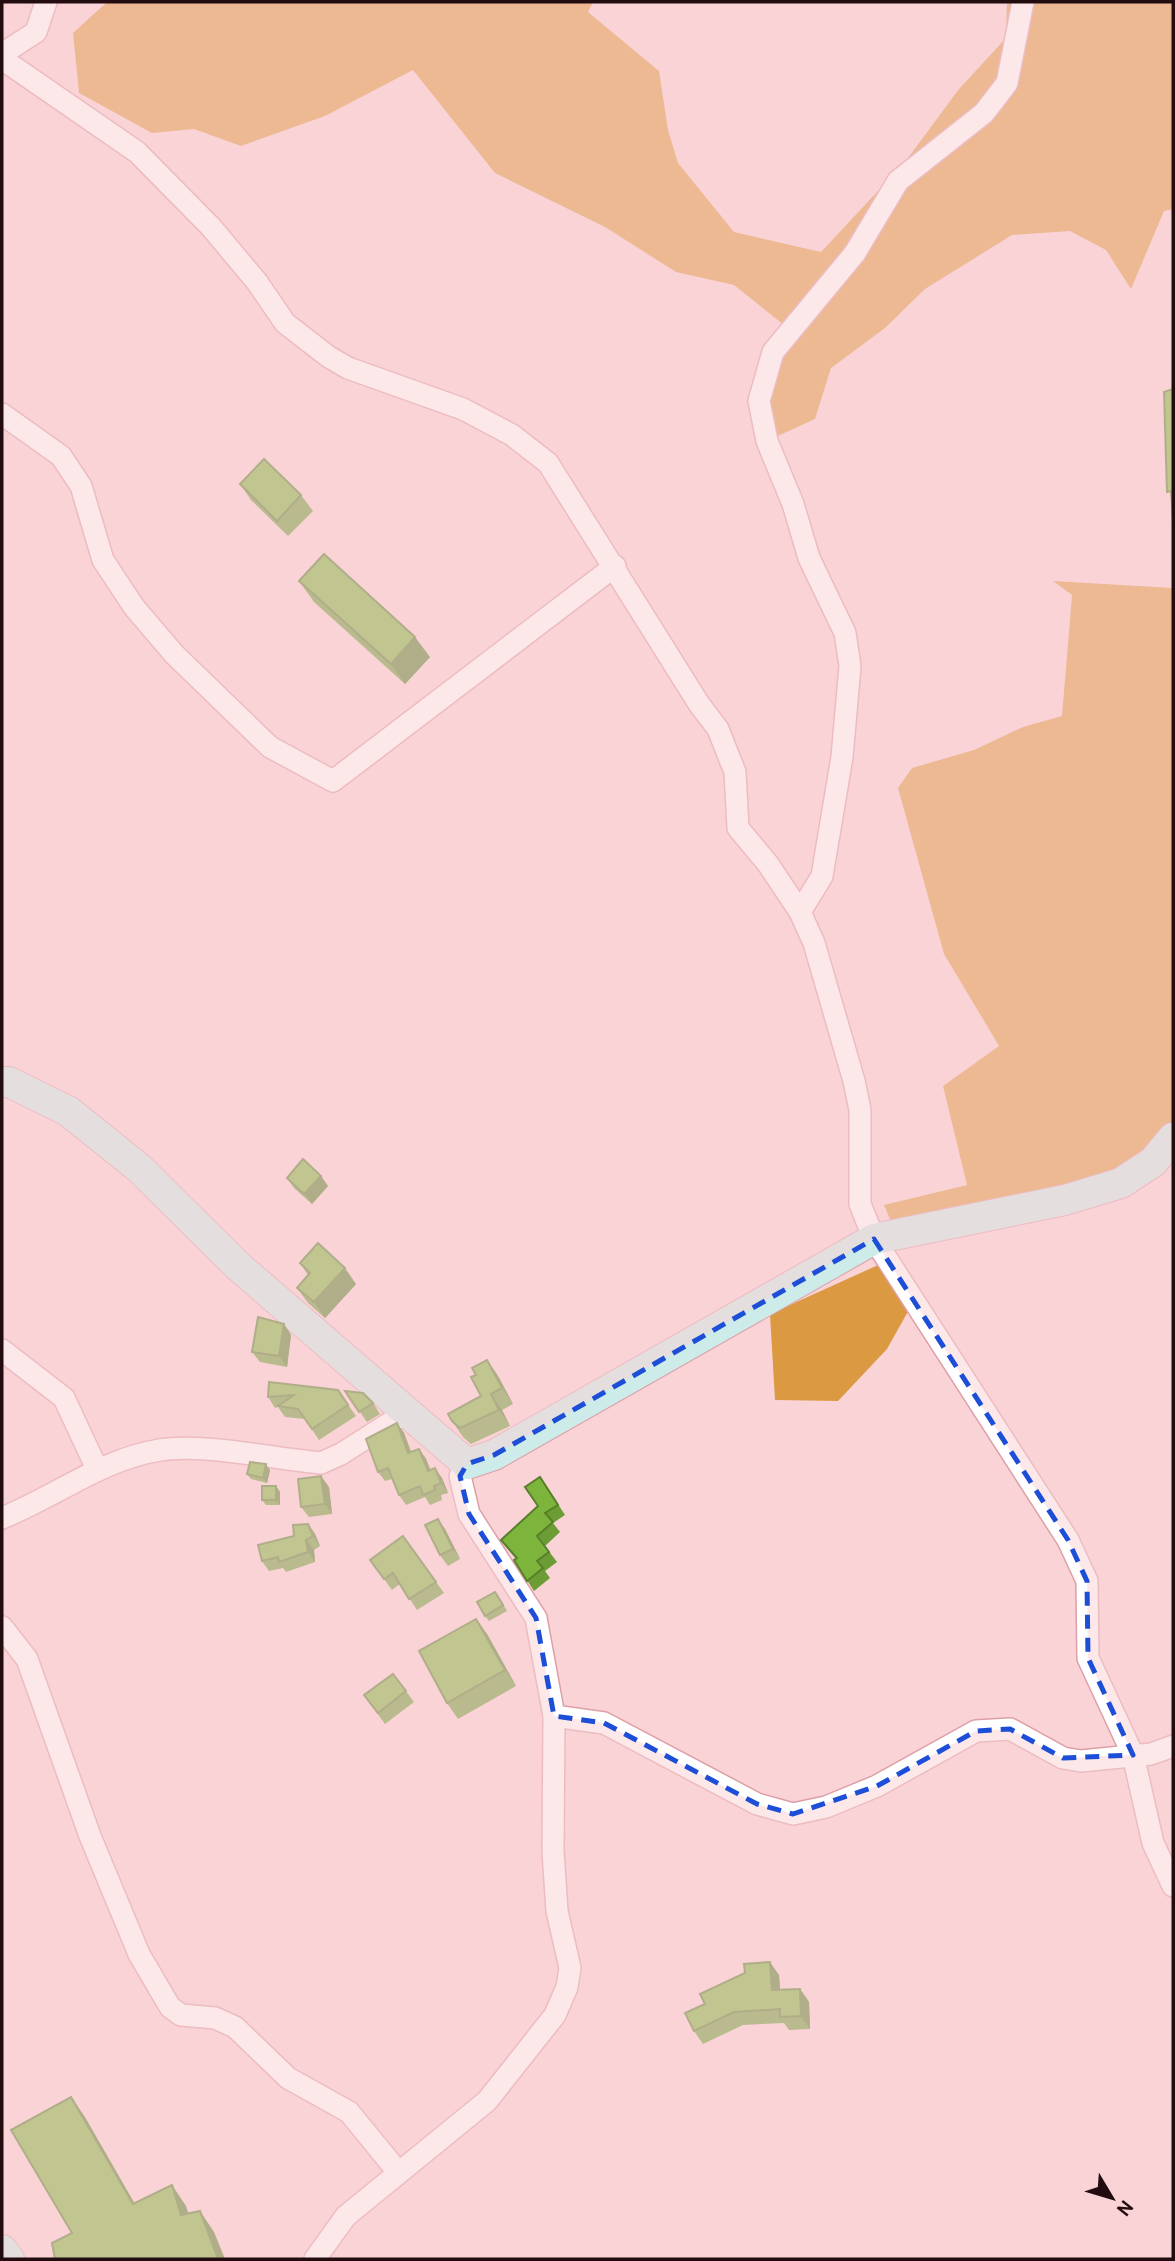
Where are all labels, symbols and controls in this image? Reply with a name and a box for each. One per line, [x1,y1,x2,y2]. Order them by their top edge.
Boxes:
north arrow [1077,2163,1147,2233]
text: N [1110,2194,1137,2220]

